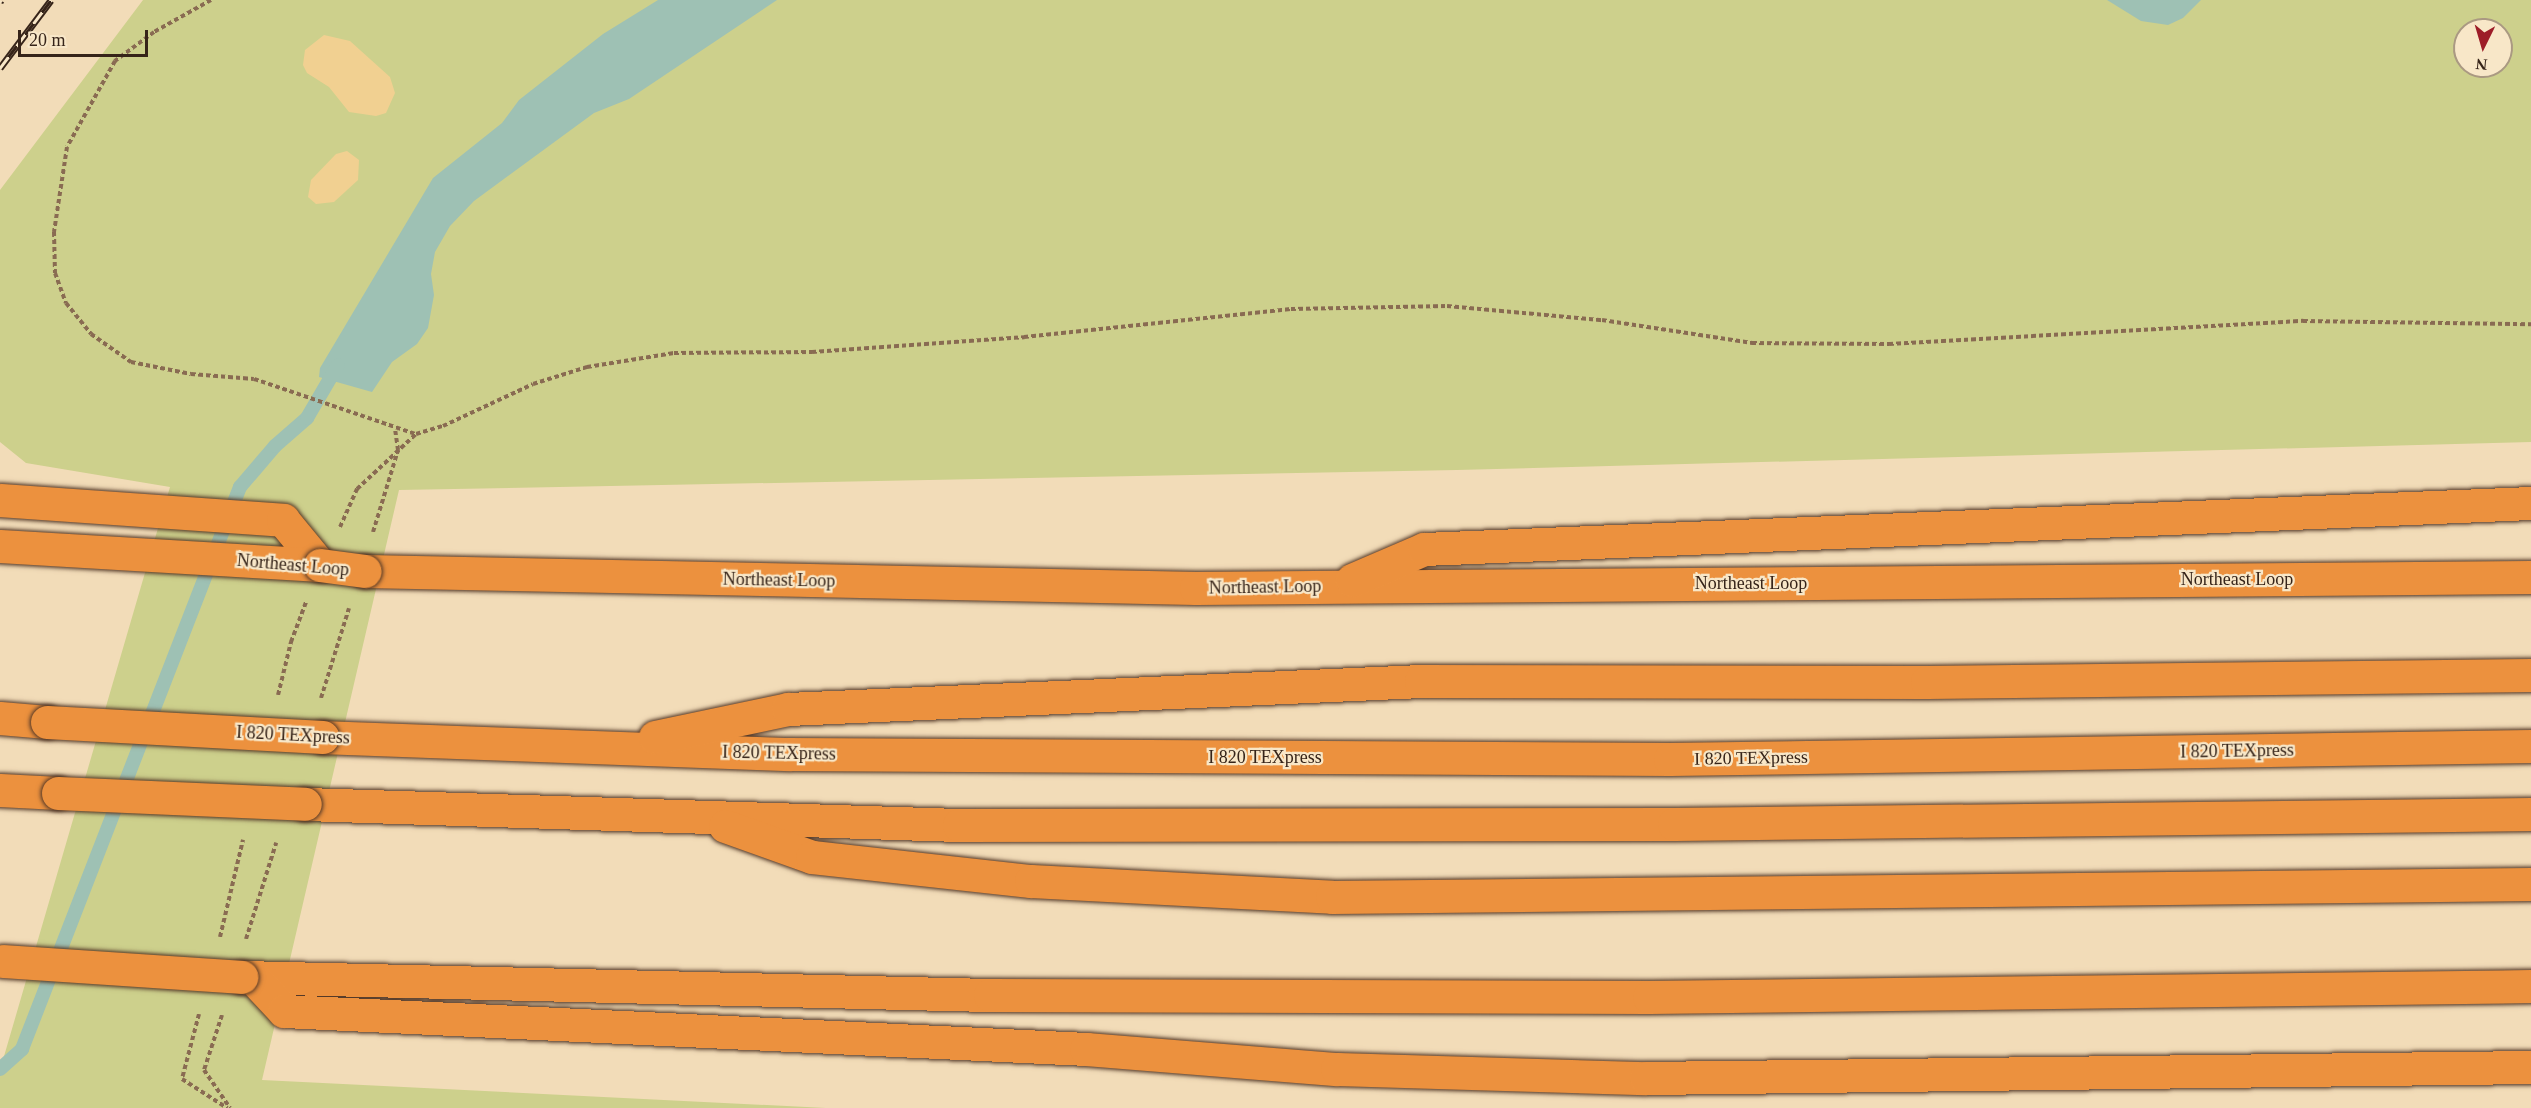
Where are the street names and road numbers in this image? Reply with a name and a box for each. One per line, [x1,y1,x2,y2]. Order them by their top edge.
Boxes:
street label: Northeast Loop [236,549,350,581]
street label: Northeast Loop [723,568,835,592]
street label: Northeast Loop [2181,568,2293,590]
street label: Northeast Loop [1695,572,1807,594]
street label: Northeast Loop [1209,575,1321,599]
street label: I 820 TEXpress [236,721,350,749]
street label: I 820 TEXpress [2180,739,2294,763]
street label: I 820 TEXpress [722,741,836,765]
street label: I 820 TEXpress [1208,746,1322,768]
street label: I 820 TEXpress [1694,746,1808,770]

